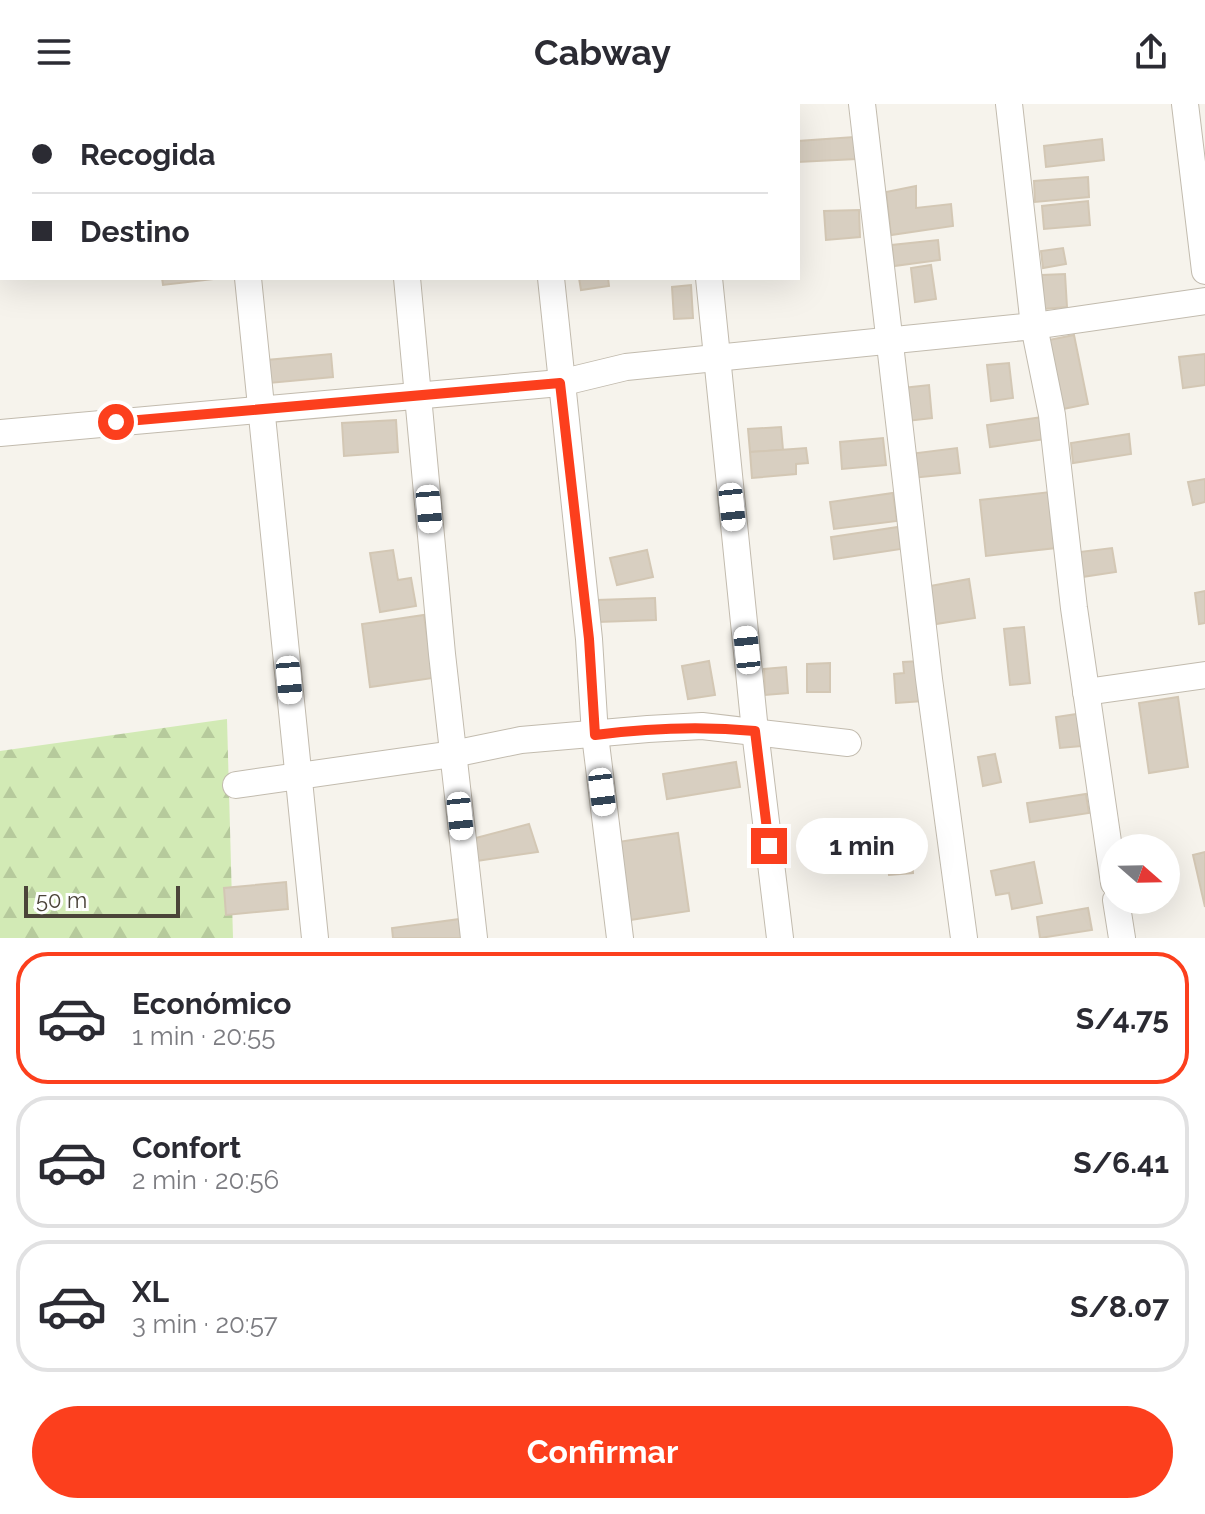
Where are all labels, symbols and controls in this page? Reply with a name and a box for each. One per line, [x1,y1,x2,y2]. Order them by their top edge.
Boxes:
icon: menu [32,30,76,74]
icon: share [1129,30,1173,74]
text: Cabway [534,31,671,73]
text: Recogida [80,137,216,172]
text: Destino [80,214,190,249]
route start [98,404,134,440]
car [718,482,746,532]
car [415,484,443,534]
car [733,625,761,675]
car [275,655,303,705]
car [587,767,617,817]
car [446,791,474,841]
callout: 1 min [797,818,929,874]
route end [751,828,787,864]
text: 1 min [829,831,895,861]
north arrow [1100,834,1180,914]
map controls [1100,834,1180,914]
scale bar [24,882,180,918]
text: 50 m [36,887,87,913]
icon: car [36,982,108,1054]
text: Económico [132,986,292,1021]
text: S/4.75 [1076,1001,1169,1036]
text: 1 min · 20:55 [132,1021,275,1051]
icon: car [36,1126,108,1198]
text: Confort [132,1130,241,1165]
text: S/6.41 [1073,1145,1169,1180]
text: 2 min · 20:56 [132,1165,279,1195]
icon: car [36,1270,108,1342]
text: XL [132,1274,169,1309]
text: S/8.07 [1070,1289,1169,1324]
text: 3 min · 20:57 [132,1309,278,1339]
button: Confirmar [32,1406,1173,1498]

